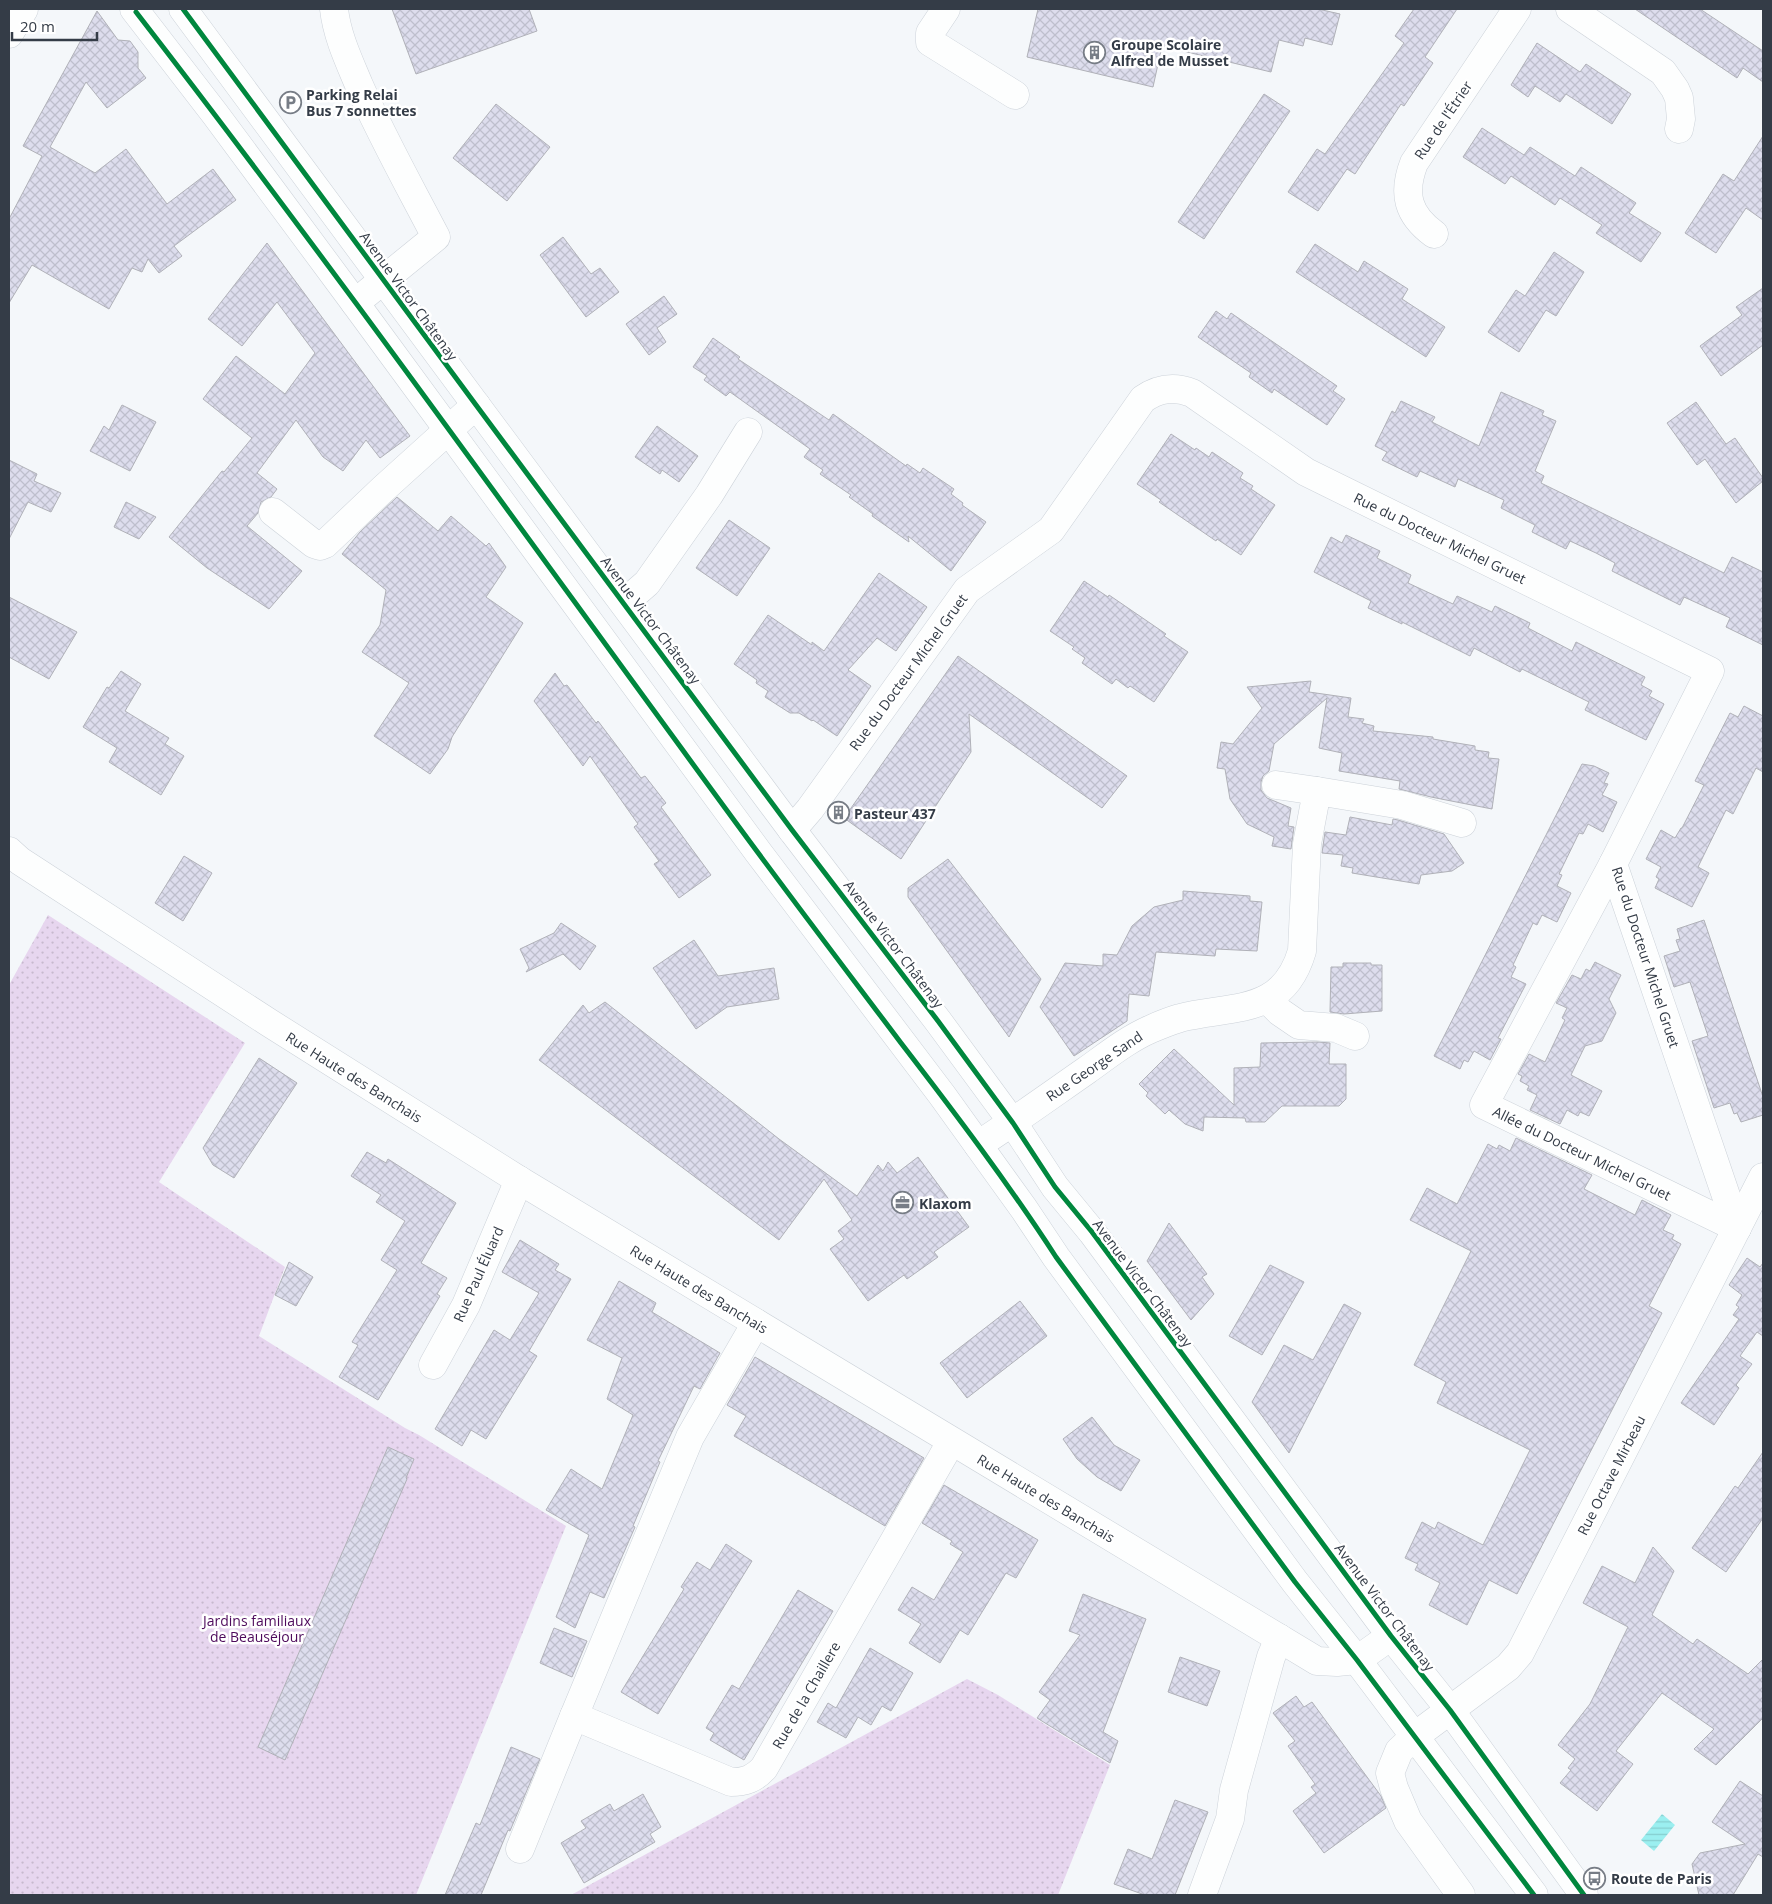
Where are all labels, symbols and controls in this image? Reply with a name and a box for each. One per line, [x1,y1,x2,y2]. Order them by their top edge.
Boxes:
scale bar [12,10,98,42]
text: 20 m [20,16,55,36]
place label: Groupe Scolaire Alfred de Musset [1111,35,1229,70]
building icon: Groupe Scolaire Alfred de Musset [1083,40,1107,64]
street label: Rue de l'Étrier [1410,77,1476,163]
place label: Parking Relai Bus 7 sonnettes [306,85,417,120]
parking icon: Parking Relai Bus 7 sonnettes [278,90,302,114]
street label: Avenue Victor Châtenay [356,228,463,365]
street label: Rue du Docteur Michel Gruet [1351,488,1529,588]
street label: Avenue Victor Châtenay [597,552,706,688]
street label: Rue du Docteur Michel Gruet [845,590,971,754]
building icon: Pasteur 437 [826,801,850,825]
place label: Pasteur 437 [854,804,936,823]
street label: Rue du Docteur Michel Gruet [1608,864,1684,1050]
street label: Avenue Victor Châtenay [840,876,949,1012]
street label: Rue Haute des Banchais [282,1027,426,1127]
street label: Rue George Sand [1042,1027,1146,1105]
street label: Allée du Docteur Michel Gruet [1490,1102,1674,1204]
office icon: Klaxom [891,1191,915,1215]
place label: Klaxom [919,1194,972,1213]
street label: Avenue Victor Châtenay [1089,1215,1198,1351]
street label: Rue Paul Éluard [448,1223,508,1325]
street label: Rue Haute des Banchais [627,1240,772,1338]
street label: Rue Octave Mirbeau [1573,1412,1649,1538]
street label: Rue Haute des Banchais [974,1449,1119,1547]
street label: Avenue Victor Châtenay [1331,1539,1440,1675]
park label: Jardins familiaux de Beauséjour [201,1611,312,1646]
street label: Rue de la Chaillere [768,1638,845,1752]
bus stop icon: Route de Paris [1583,1866,1607,1890]
place label: Route de Paris [1611,1869,1712,1888]

